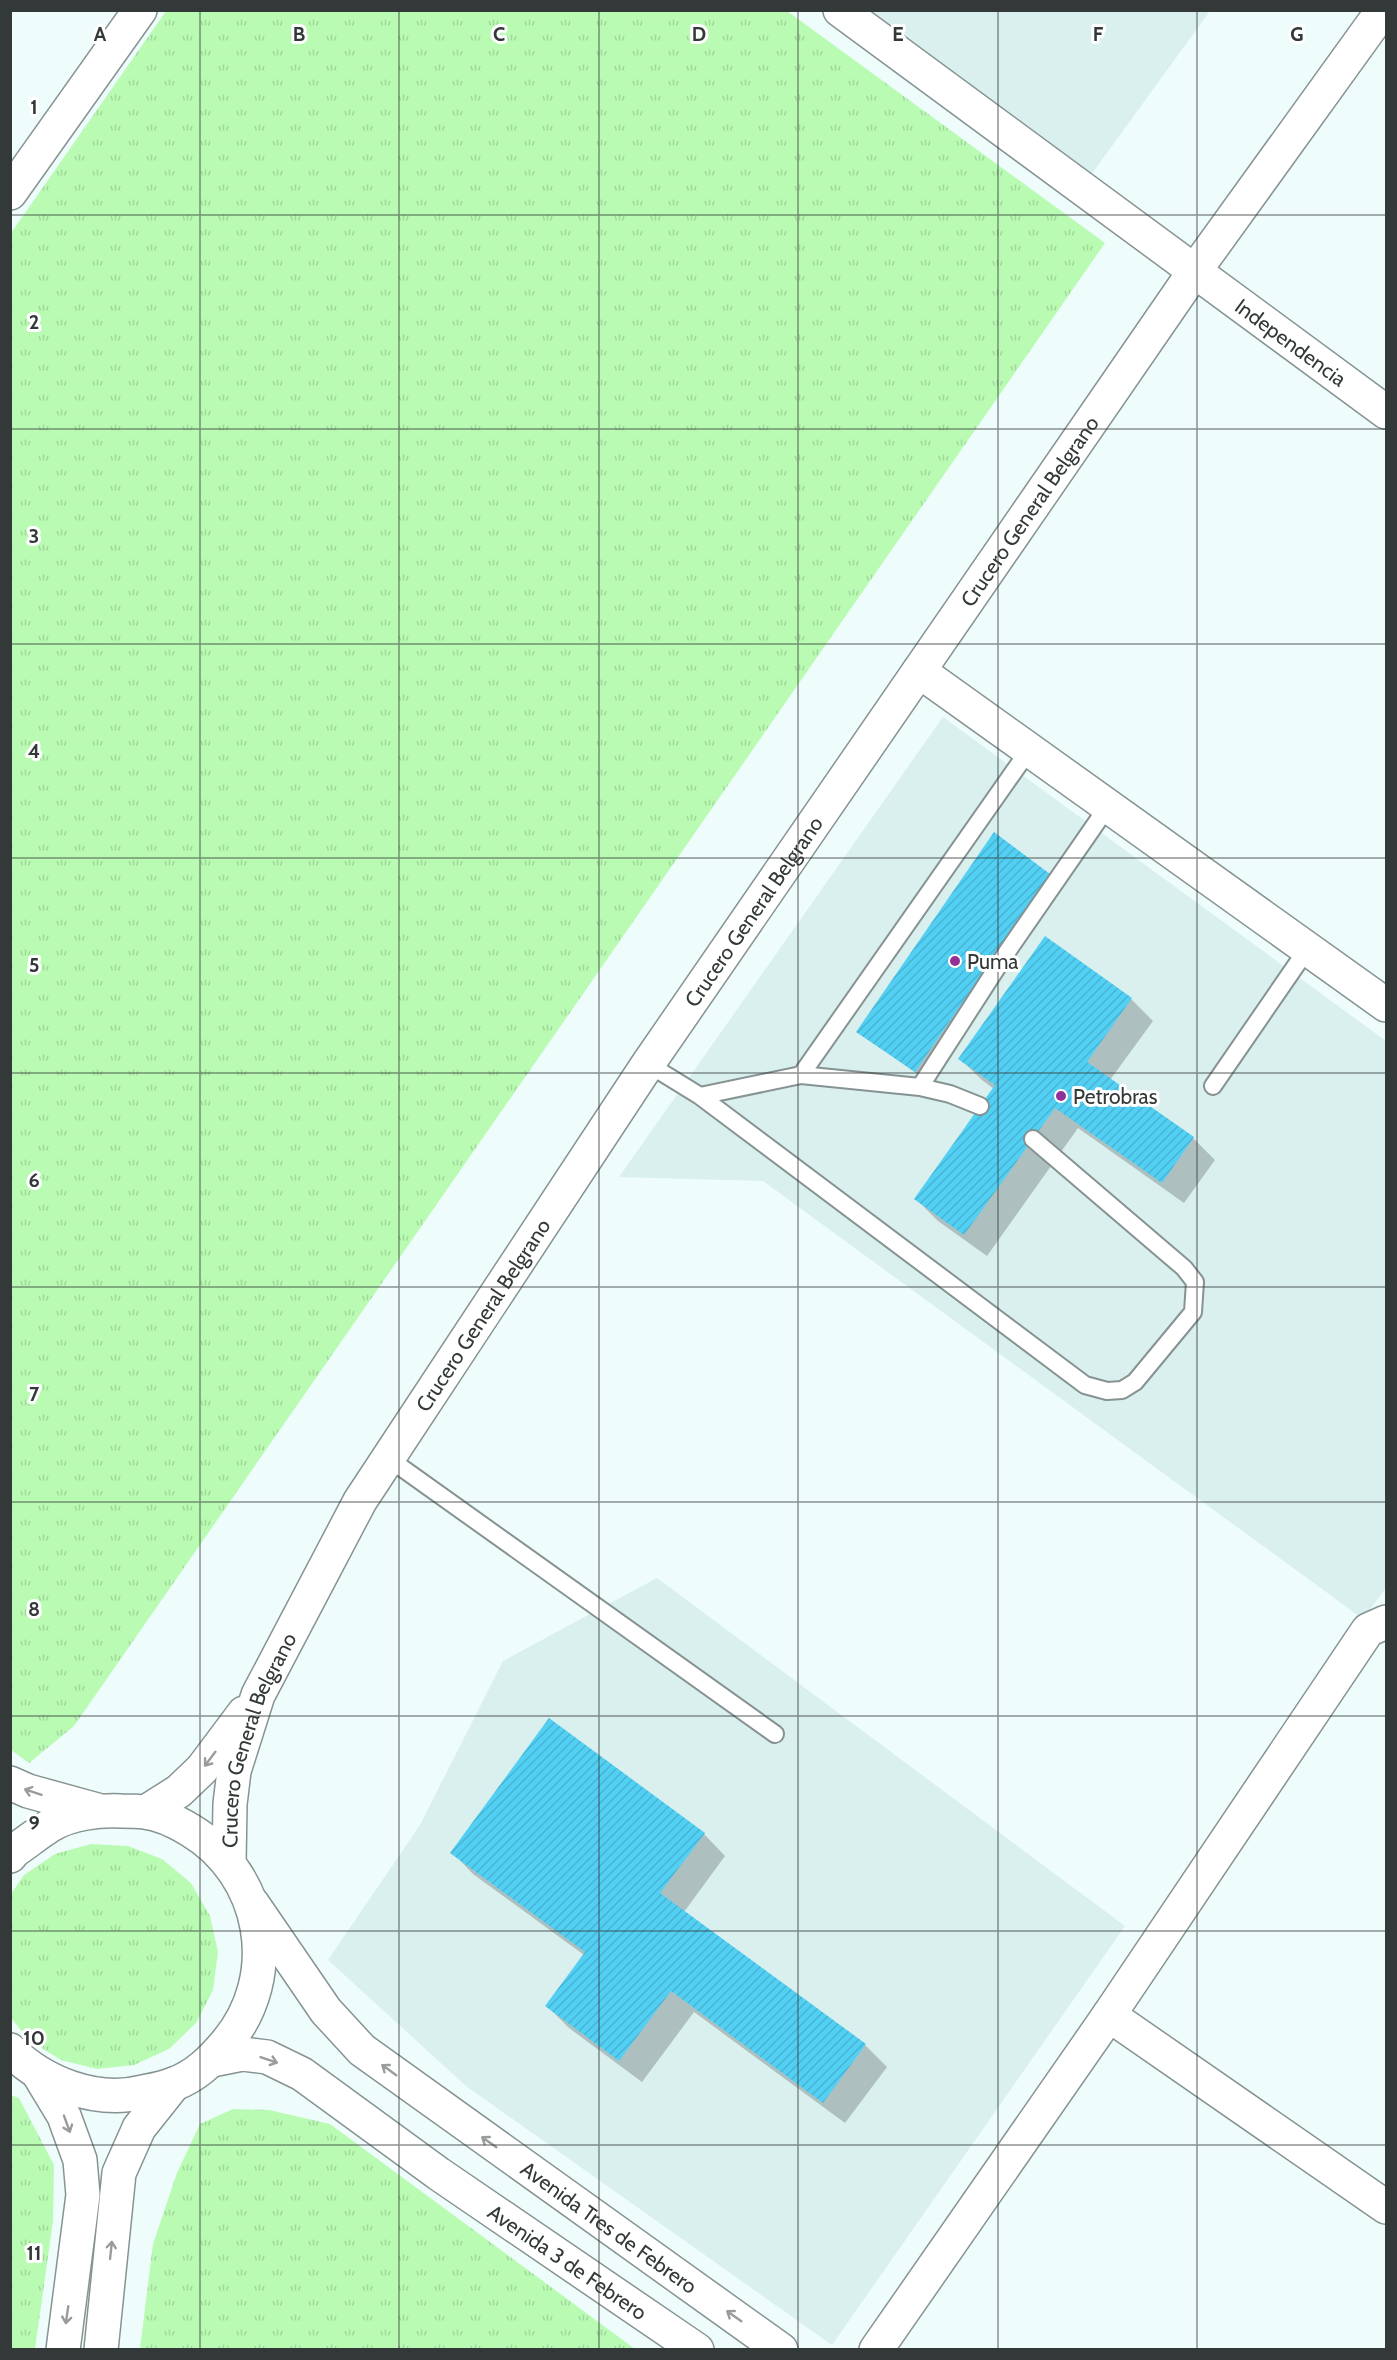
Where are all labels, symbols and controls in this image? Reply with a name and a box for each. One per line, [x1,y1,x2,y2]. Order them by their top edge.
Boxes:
text: A [94,22,107,46]
text: B [293,22,305,46]
text: C [493,22,505,46]
text: D [692,22,706,46]
text: E [892,22,904,46]
text: F [1093,22,1104,46]
text: G [1290,22,1304,46]
text: 1 [30,95,38,119]
street label: Independencia [1230,293,1351,391]
text: 2 [29,310,39,334]
street label: Crucero General Belgrano [955,411,1103,611]
text: 3 [29,524,39,548]
text: 4 [28,739,40,763]
street label: Crucero General Belgrano [679,811,828,1011]
place label: Puma [967,949,1018,974]
text: 5 [29,953,39,977]
marker: Puma [948,954,962,968]
place label: Petrobras [1073,1084,1158,1109]
marker: Petrobras [1054,1089,1068,1103]
text: 6 [28,1168,40,1192]
street label: Crucero General Belgrano [410,1214,555,1416]
text: 7 [29,1382,40,1406]
text: 8 [28,1597,40,1621]
street label: Crucero General Belgrano [217,1628,301,1848]
one-way arrow [203,1750,216,1766]
one-way arrow [24,1786,43,1797]
text: 9 [28,1811,40,1835]
text: 10 [23,2026,45,2050]
one-way arrow [259,2055,278,2066]
one-way arrow [382,2064,398,2076]
one-way arrow [62,2114,73,2132]
one-way arrow [481,2136,498,2148]
street label: Avenida Tres de Febrero [516,2156,702,2298]
street label: Avenida 3 de Febrero [483,2199,652,2325]
one-way arrow [106,2240,117,2260]
text: 11 [27,2241,41,2265]
one-way arrow [62,2305,73,2325]
one-way arrow [726,2310,742,2322]

